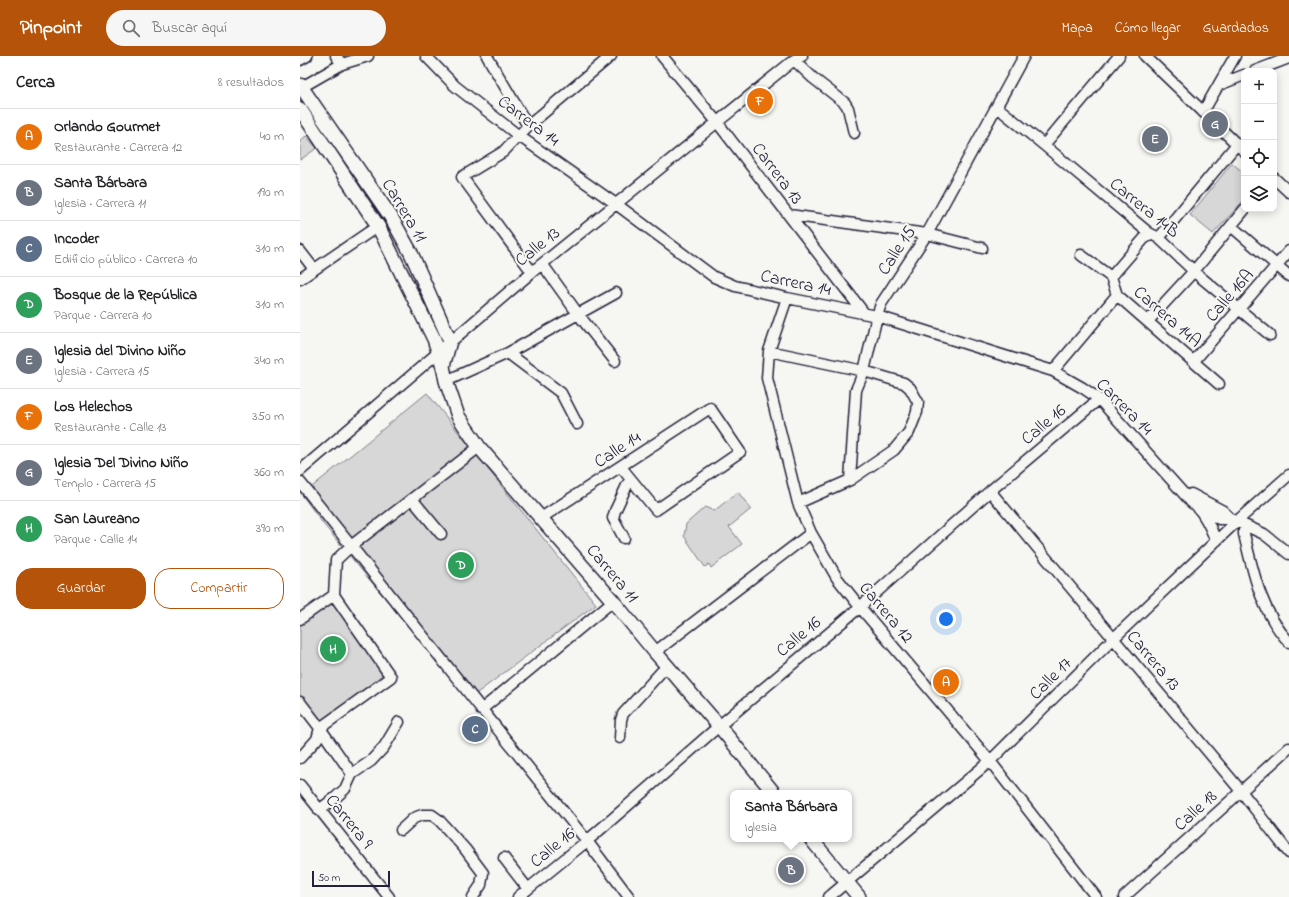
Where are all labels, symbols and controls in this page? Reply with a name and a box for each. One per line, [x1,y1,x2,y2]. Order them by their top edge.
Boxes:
search box [106,10,386,46]
text: Pinpoint [20,15,82,42]
icon: search [120,17,142,39]
text: Buscar aquí [152,17,227,39]
text: Mapa [1062,18,1093,39]
text: Cómo llegar [1115,18,1181,39]
text: Guardados [1203,18,1269,39]
map controls [1241,68,1277,212]
button: + [1241,68,1277,104]
text: Cerca [16,70,55,95]
text: 8 resultados [218,73,284,92]
pin: F [747,86,773,116]
street label: Carrera 14 [491,90,565,154]
button: − [1241,104,1277,140]
pin: G [1202,109,1228,139]
text: Orlando Gourmet [54,116,160,138]
pin: E [1142,124,1168,154]
text: A [25,127,33,146]
text: 40 m [260,127,284,146]
text: Restaurante · Carrera 12 [54,138,182,157]
street label: Carrera 13 [744,138,808,211]
button: locate [1241,140,1277,176]
text: Santa Bárbara [54,172,147,194]
street label: Carrera 14B [1103,172,1185,245]
street label: Carrera 11 [374,174,433,248]
button: layers [1241,176,1277,212]
text: B [25,183,33,202]
text: 190 m [257,183,284,202]
text: Iglesia · Carrera 11 [54,194,146,213]
street label: Calle 13 [510,221,566,274]
street label: Calle 15 [872,221,923,281]
text: Incoder [54,228,99,250]
text: C [25,239,33,258]
text: 310 m [256,239,284,258]
text: Edificio público · Carrera 10 [54,250,197,269]
street label: Carrera 14 [758,264,834,304]
street label: Calle 16A [1200,264,1261,329]
street label: Carrera 14A [1127,281,1206,355]
text: Bosque de la República [54,284,197,306]
text: D [24,295,34,314]
text: 310 m [256,295,284,314]
text: Parque · Carrera 10 [54,306,152,325]
text: Iglesia del Divino Niño [54,340,186,362]
text: E [25,351,33,370]
text: 340 m [254,351,284,370]
text: Iglesia · Carrera 15 [54,362,150,381]
street label: Carrera 14 [1089,373,1159,442]
text: Los Helechos [54,396,133,418]
street label: Calle 16 [1016,399,1073,452]
text: F [25,407,33,426]
text: 350 m [252,407,284,426]
text: Restaurante · Calle 13 [54,418,166,437]
street label: Calle 14 [589,425,647,476]
text: Iglesia Del Divino Niño [54,452,188,474]
text: G [25,463,33,482]
text: 360 m [254,463,284,482]
text: Templo · Carrera 15 [54,474,156,493]
text: San Laureano [54,508,140,530]
text: H [25,519,33,538]
text: 390 m [256,519,284,538]
text: Parque · Calle 14 [54,530,137,549]
street label: Carrera 11 [579,539,644,610]
pin: D [448,550,474,580]
button: Guardar [16,568,146,609]
button: Compartir [154,568,284,609]
street label: Carrera 12 [852,577,919,650]
your location [936,609,956,629]
street label: Calle 16 [771,611,828,664]
street label: Carrera 13 [1119,625,1186,697]
pin: H [320,634,346,664]
street label: Calle 17 [1024,652,1079,707]
pin: A [933,667,959,697]
pin: C [462,714,488,744]
street label: Calle 18 [1169,785,1224,838]
street label: Carrera 9 [318,789,379,856]
popup [730,790,852,842]
text: Santa Bárbara [744,796,838,818]
text: Iglesia [744,818,777,837]
street label: Calle 16 [525,822,582,875]
pin: B [778,855,804,885]
scale bar [312,869,390,888]
text: 50 m [318,870,340,886]

